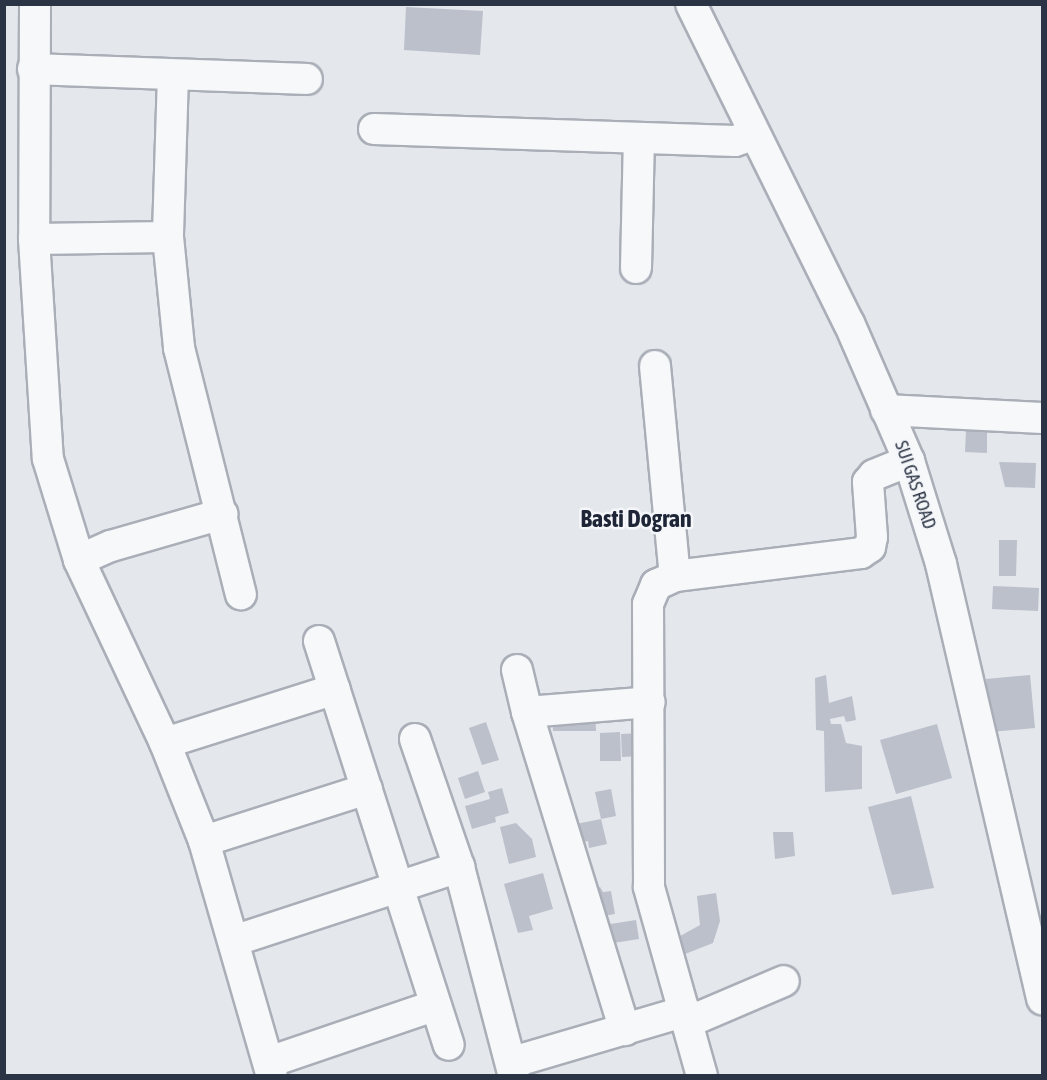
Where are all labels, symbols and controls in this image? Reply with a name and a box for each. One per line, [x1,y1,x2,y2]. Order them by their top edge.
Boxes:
street label: SUI GAS ROAD [890,438,940,532]
district label: Basti Dogran [580,505,692,533]

